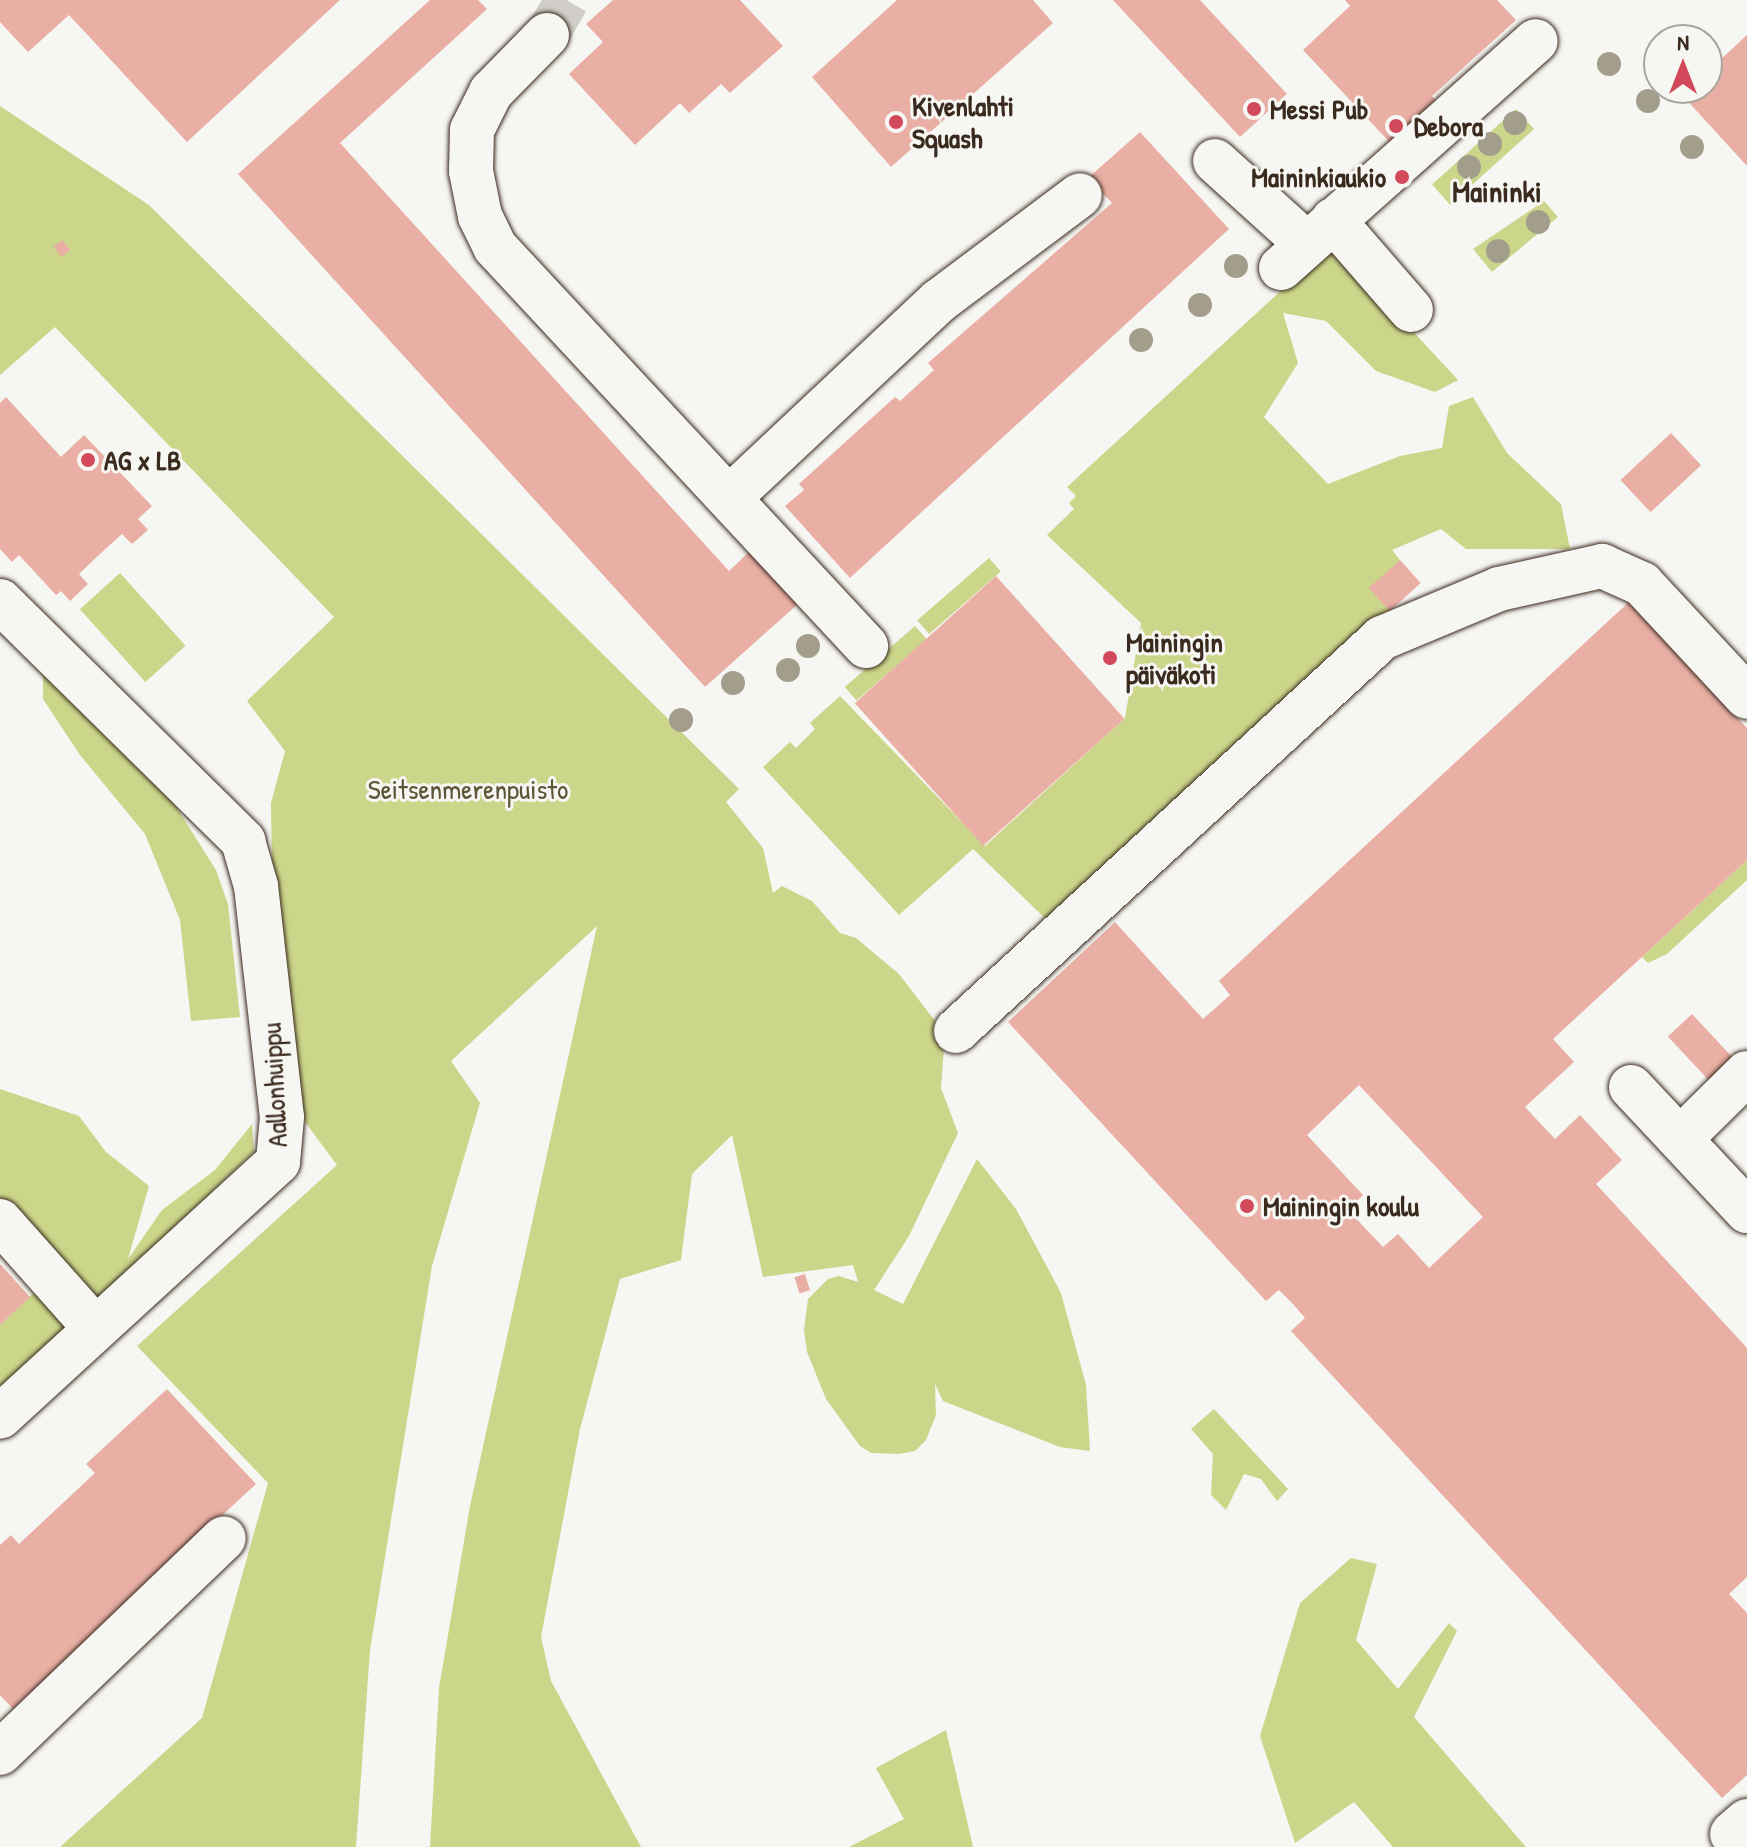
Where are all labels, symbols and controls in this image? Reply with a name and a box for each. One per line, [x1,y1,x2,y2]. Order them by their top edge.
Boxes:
north arrow [1643,24,1723,104]
text: N [1677,27,1689,57]
place label: Kivenlahti Squash [912,89,1014,155]
place label: Messi Pub [1270,92,1368,126]
marker: Messi Pub [1245,100,1263,118]
place label: Debora [1414,109,1483,143]
marker: Kivenlahti Squash [887,113,905,131]
marker: Debora [1385,115,1407,137]
place label: Maininkiaukio [1251,160,1386,194]
marker: Maininkiaukio [1393,168,1411,186]
district label: Maininki [1452,173,1542,209]
place label: AG x LB [104,443,181,477]
marker: AG x LB [79,451,97,469]
place label: Mainingin päiväkoti [1126,625,1223,691]
marker: Mainingin päiväkoti [1101,649,1119,667]
park label: Seitsenmerenpuisto [368,772,568,806]
street label: Aallonhuippu [254,1022,294,1148]
place label: Mainingin koulu [1263,1189,1419,1223]
marker: Mainingin koulu [1238,1197,1256,1215]

